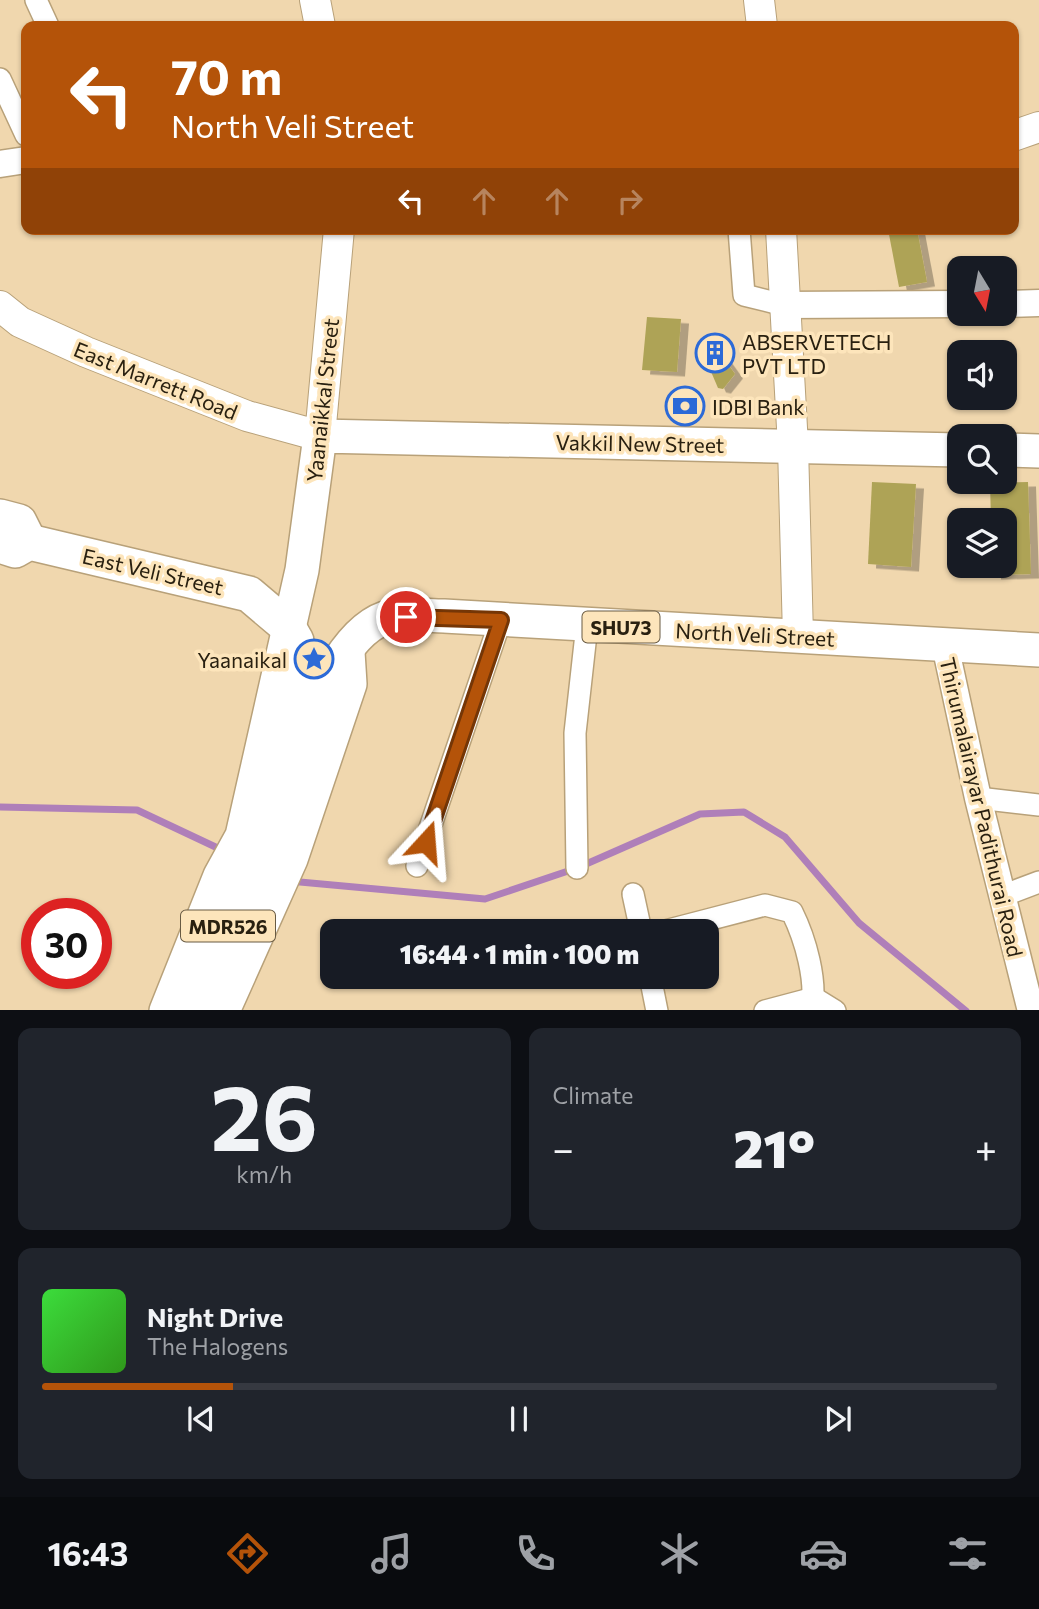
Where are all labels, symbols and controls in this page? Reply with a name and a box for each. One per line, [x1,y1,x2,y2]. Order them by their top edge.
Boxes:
text: 70 m [171,45,282,105]
icon: left [56,49,147,140]
text: North Veli Street [171,105,414,145]
icon: left [392,182,430,220]
icon: ahead [465,182,503,220]
icon: ahead [538,182,576,220]
icon: right [611,182,649,220]
north arrow [947,256,1017,326]
map controls [947,256,1017,578]
street label: Yaanaikkal Street [301,317,343,483]
place label: ABSERVETECH PVT LTD [742,329,891,378]
building icon: ABSERVETECH PVT LTD [694,332,736,374]
street label: East Marrett Road [71,336,241,424]
button: sound [947,340,1017,410]
bank icon: IDBI Bank [664,385,706,427]
place label: IDBI Bank [712,394,805,419]
button: search [947,424,1017,494]
street label: Vakkil New Street [555,429,725,457]
button: layers [947,508,1017,578]
street label: East Veli Street [80,543,226,599]
pin [376,587,436,647]
icon: arrive [387,598,425,636]
road number: SHU73 [582,612,660,642]
street label: North Veli Street [675,617,835,651]
place icon: Yaanaikal [293,638,335,680]
place label: Yaanaikal [197,647,287,672]
street label: Thirumalairayar Padithurai Road [935,655,1029,959]
position arrow [389,805,463,879]
speed limit sign: 30 [21,898,112,989]
road number: MDR526 [181,910,275,942]
text: 16:44 · 1 min · 100 m [400,938,639,969]
text: 26 [211,1058,318,1170]
text: Climate [553,1081,634,1109]
text: 21° [734,1115,815,1179]
text: − [553,1124,574,1171]
text: + [975,1124,997,1171]
text: km/h [236,1160,292,1188]
text: Night Drive [147,1301,283,1332]
text: The Halogens [147,1332,288,1360]
icon: previous [182,1400,220,1438]
icon: pause [500,1400,538,1438]
icon: next [819,1400,857,1438]
icon: directions [223,1529,272,1578]
icon: music [367,1529,416,1578]
icon: phone [511,1529,560,1578]
icon: climate [655,1529,704,1578]
icon: car [799,1529,848,1578]
icon: filters [943,1529,992,1578]
text: 16:43 [47,1533,128,1573]

